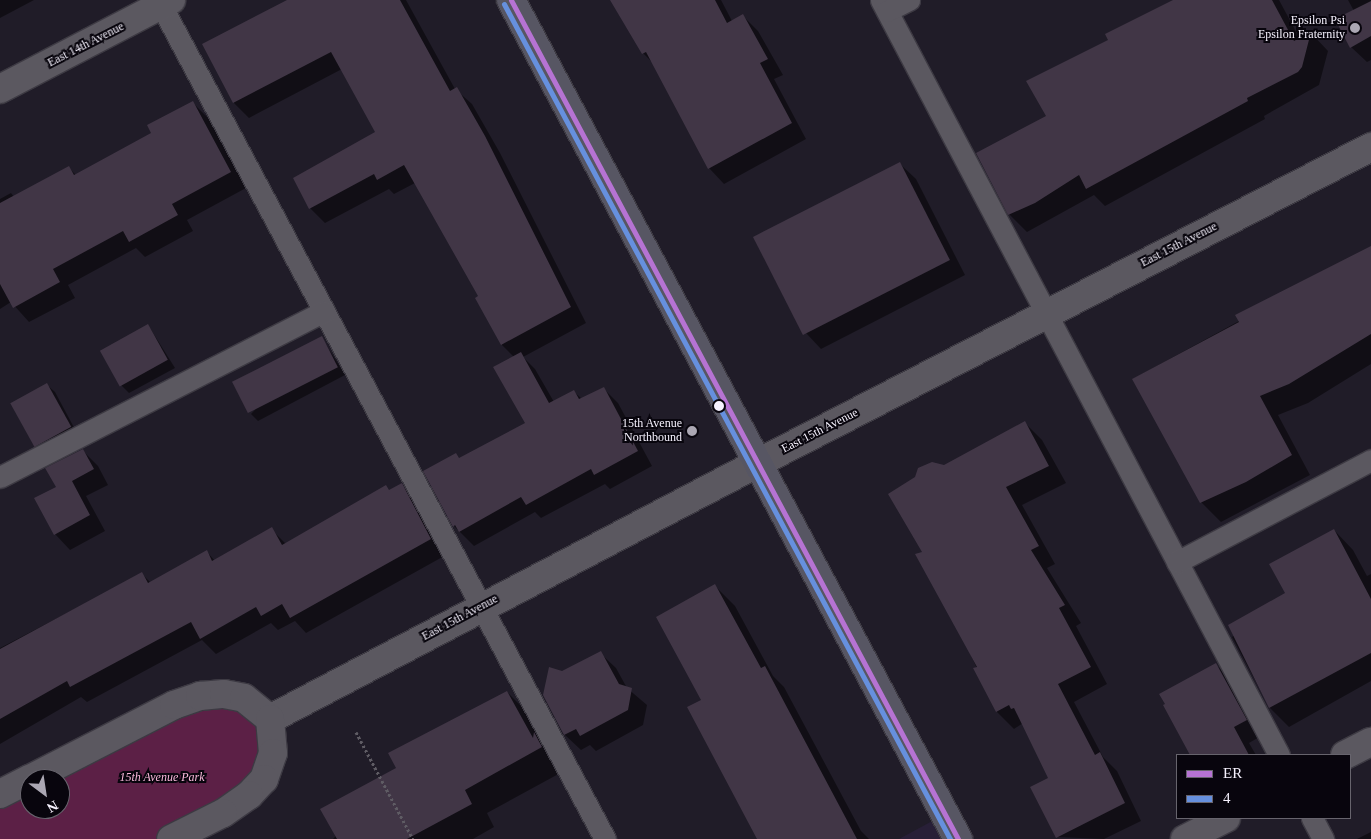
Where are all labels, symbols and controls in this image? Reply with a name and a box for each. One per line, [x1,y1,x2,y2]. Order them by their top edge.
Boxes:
place label: Epsilon Psi Epsilon Fraternity [1258,14,1345,42]
street label: East 14th Avenue [45,19,127,71]
marker: Epsilon Psi Epsilon Fraternity [1349,22,1361,34]
street label: East 15th Avenue [1138,219,1220,271]
unlabelled marker [714,401,724,411]
street label: East 15th Avenue [779,405,861,457]
place label: 15th Avenue Northbound [621,417,682,445]
marker: 15th Avenue Northbound [686,425,698,437]
street label: East 15th Avenue [419,592,501,644]
legend [1176,754,1351,819]
text: ER [1223,765,1242,781]
north arrow [20,769,70,819]
park label: 15th Avenue Park [119,771,205,785]
text: 4 [1223,790,1231,806]
text: N [44,797,61,815]

